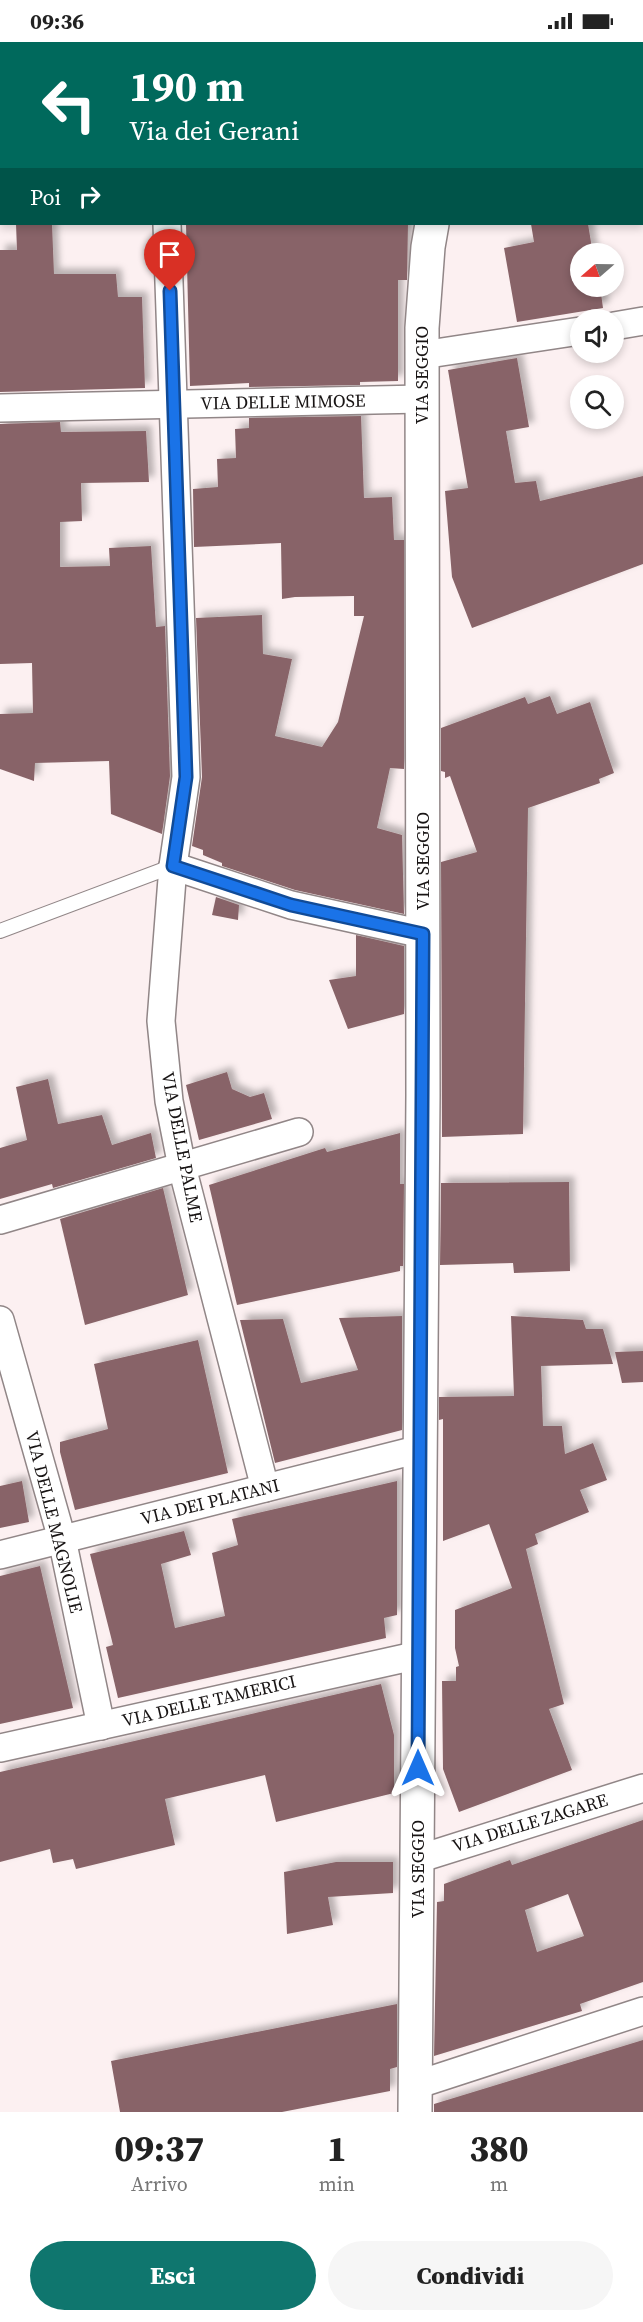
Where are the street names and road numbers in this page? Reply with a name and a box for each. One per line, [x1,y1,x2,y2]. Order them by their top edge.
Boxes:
street label: VIA SEGGIO [409,326,434,424]
street label: VIA DELLE MIMOSE [200,388,366,415]
street label: VIA SEGGIO [410,812,435,910]
street label: VIA DELLE PALME [156,1070,209,1224]
street label: VIA DELLE MAGNOLIE [20,1428,89,1616]
street label: VIA DEI PLATANI [138,1472,282,1531]
street label: VIA DELLE TAMERICI [119,1668,298,1733]
street label: VIA DELLE ZAGARE [449,1787,611,1858]
street label: VIA SEGGIO [405,1820,430,1918]

